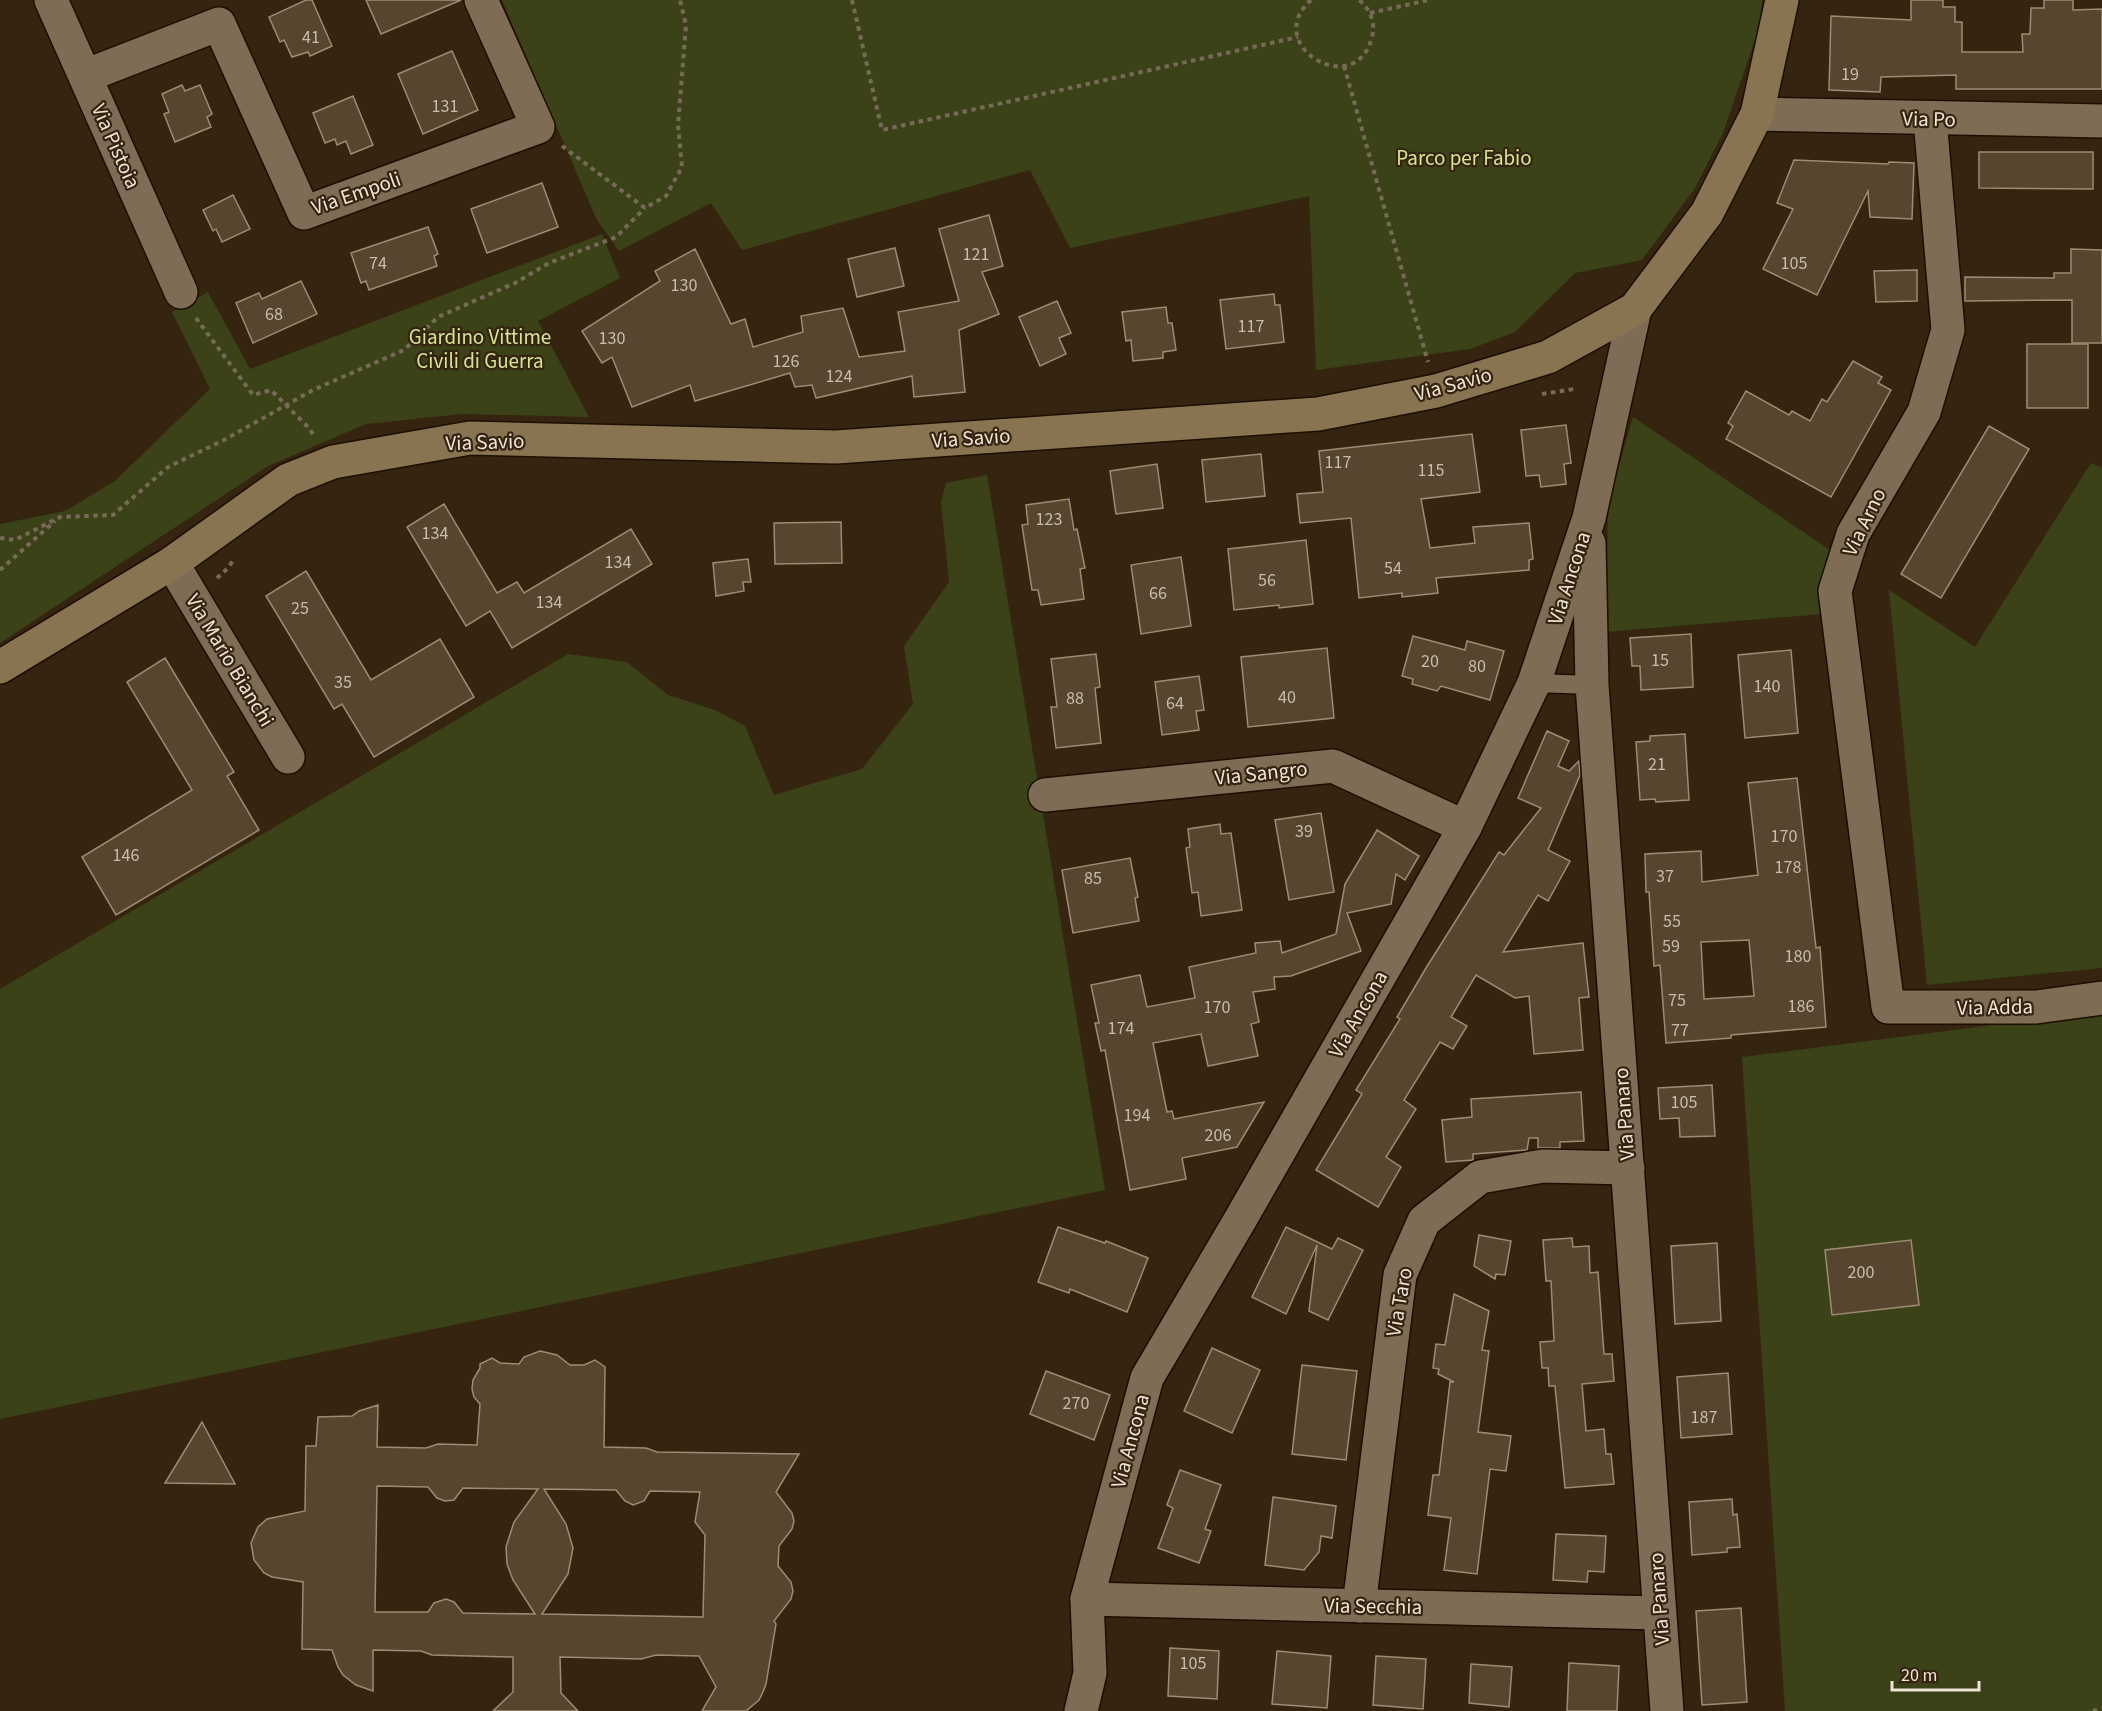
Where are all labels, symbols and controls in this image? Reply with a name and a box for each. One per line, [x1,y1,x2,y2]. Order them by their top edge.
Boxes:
house number: 41 [302,25,320,50]
house number: 19 [1841,62,1859,87]
house number: 131 [432,94,458,119]
street label: Via Pistoia [84,99,148,193]
street label: Via Po [1902,104,1956,134]
park label: Parco per Fabio [1396,143,1532,173]
street label: Via Empoli [307,164,405,222]
house number: 121 [963,242,989,267]
house number: 74 [369,251,387,276]
house number: 105 [1781,251,1807,276]
house number: 130 [671,273,697,298]
house number: 68 [265,302,283,327]
house number: 117 [1238,314,1264,339]
park label: Giardino Vittime Civili di Guerra [409,322,551,376]
house number: 130 [599,326,625,351]
house number: 126 [773,349,799,374]
street label: Via Savio [1411,359,1495,409]
house number: 124 [826,364,852,389]
street label: Via Savio [931,420,1011,456]
street label: Via Savio [445,426,525,458]
house number: 117 [1325,450,1351,475]
house number: 115 [1418,458,1444,483]
street label: Via Arno [1835,483,1893,561]
house number: 123 [1036,507,1062,532]
house number: 134 [422,521,448,546]
street label: Via Ancona [1540,528,1598,628]
house number: 134 [605,550,631,575]
house number: 54 [1384,556,1402,581]
house number: 56 [1258,568,1276,593]
house number: 66 [1149,581,1167,606]
street label: Via Mario Bianchi [178,588,282,732]
house number: 134 [536,590,562,615]
house number: 25 [291,596,309,621]
house number: 15 [1651,648,1669,673]
house number: 20 [1421,649,1439,674]
house number: 80 [1468,654,1486,679]
house number: 35 [334,670,352,695]
house number: 140 [1754,674,1780,699]
house number: 40 [1278,685,1296,710]
house number: 88 [1066,686,1084,711]
house number: 64 [1166,691,1184,716]
house number: 21 [1648,752,1666,777]
street label: Via Sangro [1213,753,1309,793]
house number: 39 [1295,819,1313,844]
house number: 170 [1771,824,1797,849]
house number: 146 [113,843,139,868]
house number: 178 [1775,855,1801,880]
house number: 37 [1656,864,1674,889]
house number: 85 [1084,866,1102,891]
house number: 55 [1663,909,1681,934]
house number: 59 [1662,934,1680,959]
house number: 180 [1785,944,1811,969]
street label: Via Ancona [1321,965,1395,1063]
house number: 75 [1668,988,1686,1013]
street label: Via Adda [1957,991,2033,1023]
house number: 186 [1788,994,1814,1019]
house number: 170 [1204,995,1230,1020]
house number: 174 [1108,1016,1134,1041]
house number: 77 [1671,1018,1689,1043]
street label: Via Panaro [1606,1067,1642,1161]
house number: 105 [1671,1090,1697,1115]
house number: 194 [1124,1103,1150,1128]
house number: 206 [1205,1123,1231,1148]
house number: 200 [1848,1260,1874,1285]
street label: Via Taro [1378,1265,1420,1339]
house number: 270 [1063,1391,1089,1416]
street label: Via Ancona [1103,1391,1157,1491]
house number: 187 [1691,1405,1717,1430]
street label: Via Panaro [1641,1552,1677,1646]
street label: Via Secchia [1324,1590,1422,1622]
house number: 105 [1180,1651,1206,1676]
scale bar [1892,1654,1979,1692]
text: 20 m [1901,1663,1937,1688]

